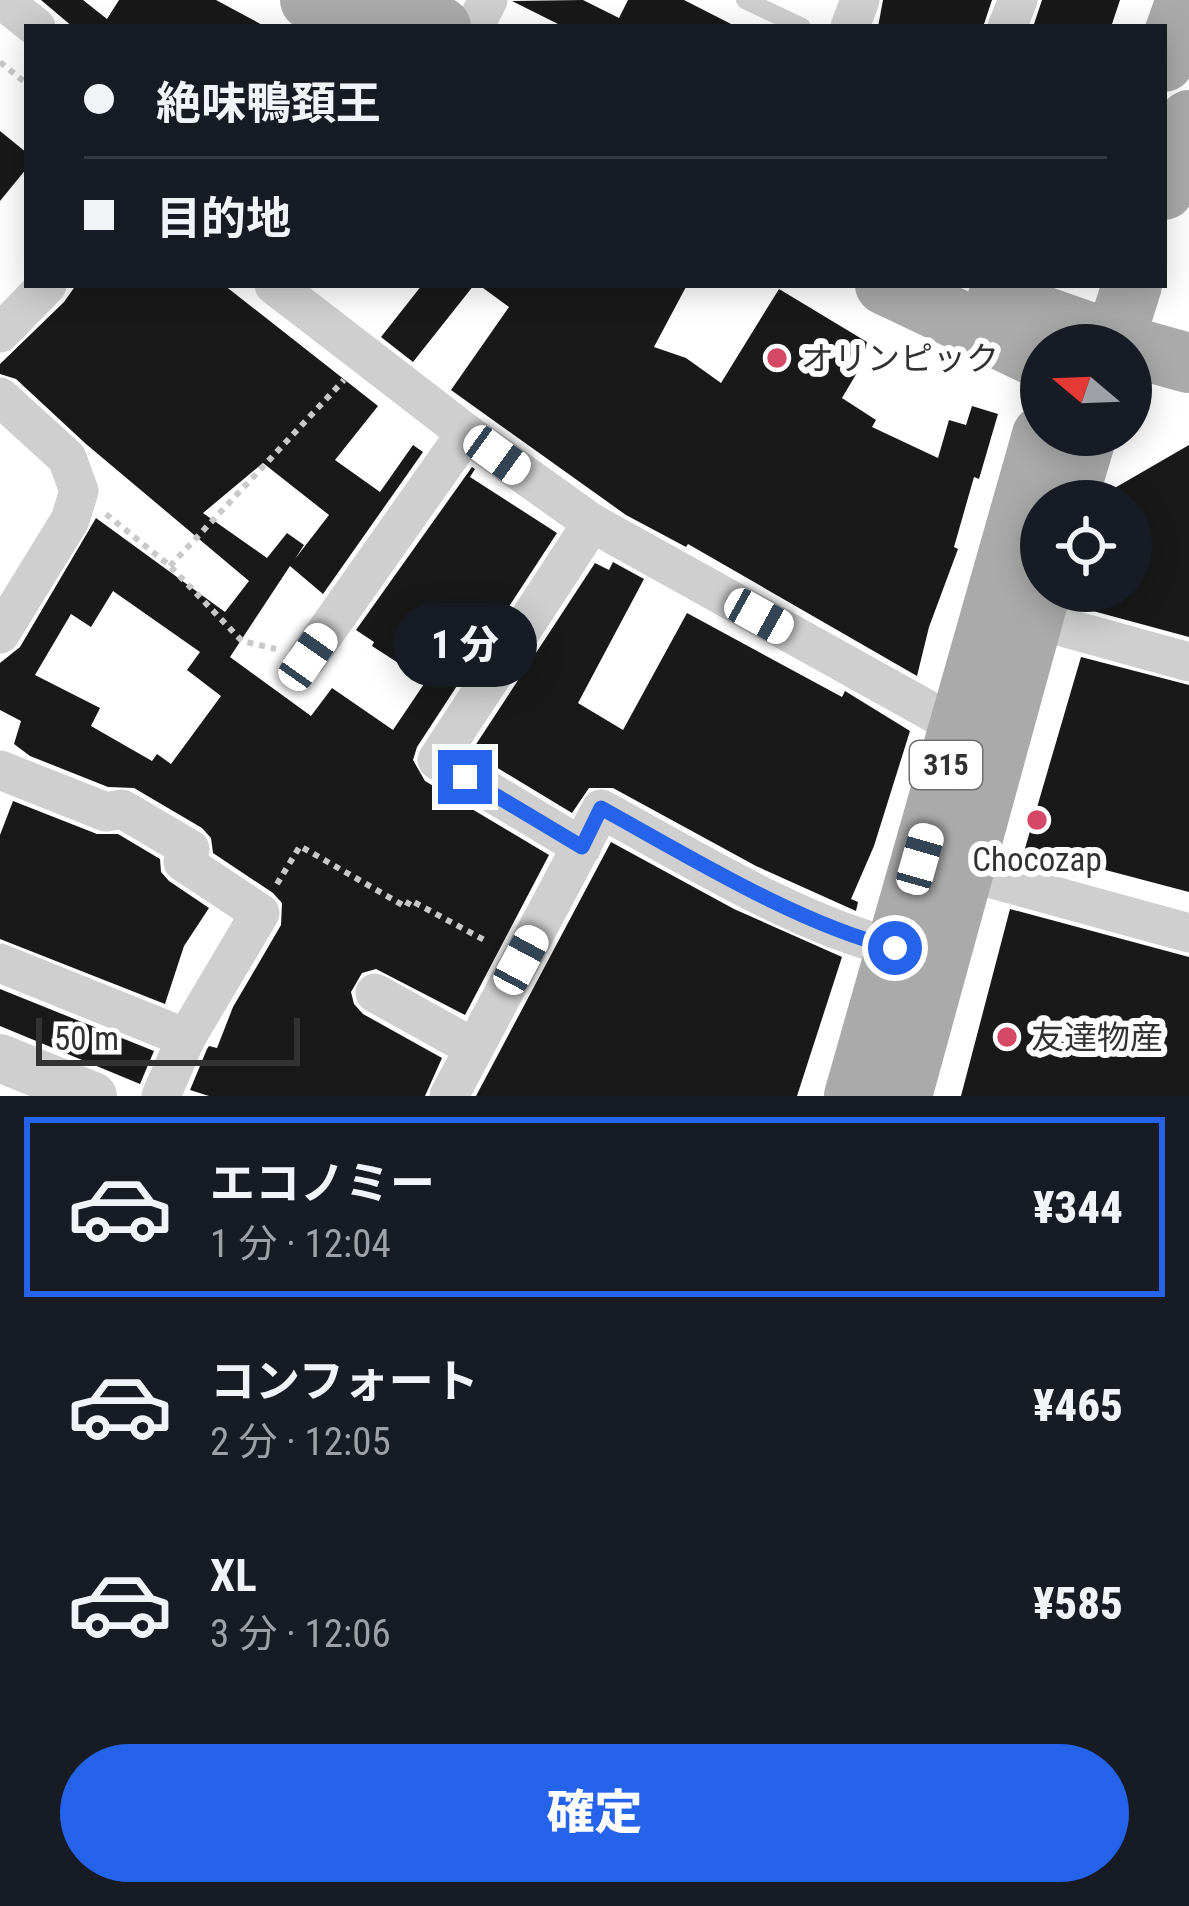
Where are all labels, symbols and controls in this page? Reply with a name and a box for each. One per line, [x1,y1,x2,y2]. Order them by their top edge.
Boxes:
text: 絶味鴨頚王 [156,77,381,130]
text: 目的地 [156,192,291,245]
north arrow [1020,324,1152,456]
map controls [1020,324,1152,612]
place label: オリンピック [801,339,999,378]
marker: オリンピック [764,345,790,371]
car [457,419,537,491]
button: locate [1020,480,1152,612]
car [719,583,799,649]
callout: 1 分 [393,603,537,687]
car [273,617,343,697]
text: 1 分 [431,622,499,668]
road number: 315 [910,741,982,789]
route end [438,750,492,804]
marker: Chocozap [1024,807,1050,833]
car [893,819,947,899]
place label: Chocozap [972,840,1102,879]
car [488,920,554,1000]
route start [868,921,922,975]
scale bar [36,1012,300,1065]
place label: 友達物産 [1031,1018,1163,1057]
text: 50 m [54,1019,119,1058]
marker: 友達物産 [994,1024,1020,1050]
icon: car [66,1153,174,1261]
text: エコノミー [210,1157,435,1210]
text: ¥344 [1033,1181,1123,1234]
text: 1 分 · 12:04 [210,1221,391,1267]
icon: car [66,1351,174,1459]
text: コンフォート [210,1355,479,1408]
text: ¥465 [1033,1379,1123,1432]
text: 2 分 · 12:05 [210,1419,391,1465]
icon: car [66,1549,174,1657]
text: XL [210,1549,257,1602]
text: ¥585 [1033,1577,1123,1630]
text: 3 分 · 12:06 [210,1611,391,1657]
button: 確定 [60,1744,1129,1882]

